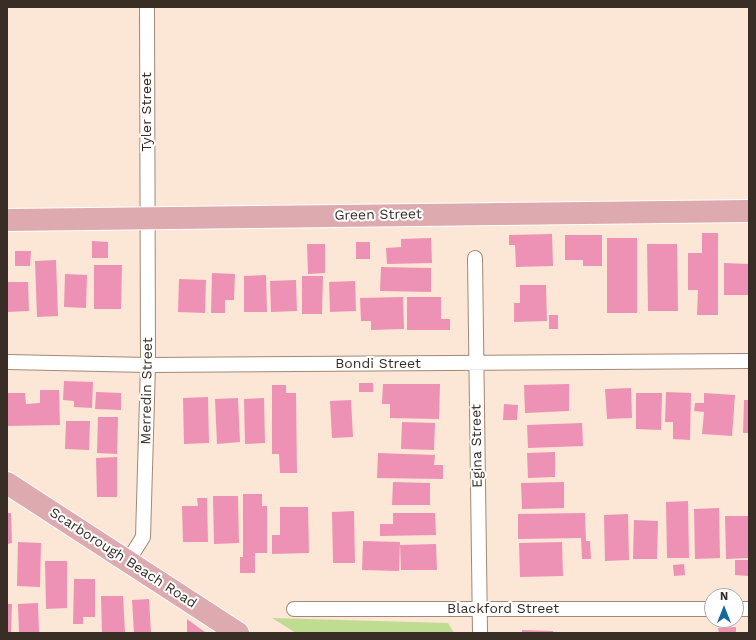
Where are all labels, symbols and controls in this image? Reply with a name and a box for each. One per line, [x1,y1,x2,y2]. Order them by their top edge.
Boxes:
street label: Tyler Street [139,72,155,152]
street label: Green Street [334,206,422,224]
street label: Merredin Street [138,337,156,445]
street label: Bondi Street [335,356,421,372]
street label: Egina Street [468,404,486,488]
street label: Scarborough Beach Road [46,504,200,612]
north arrow [704,588,744,628]
text: N [720,590,728,603]
street label: Blackford Street [447,601,559,617]

